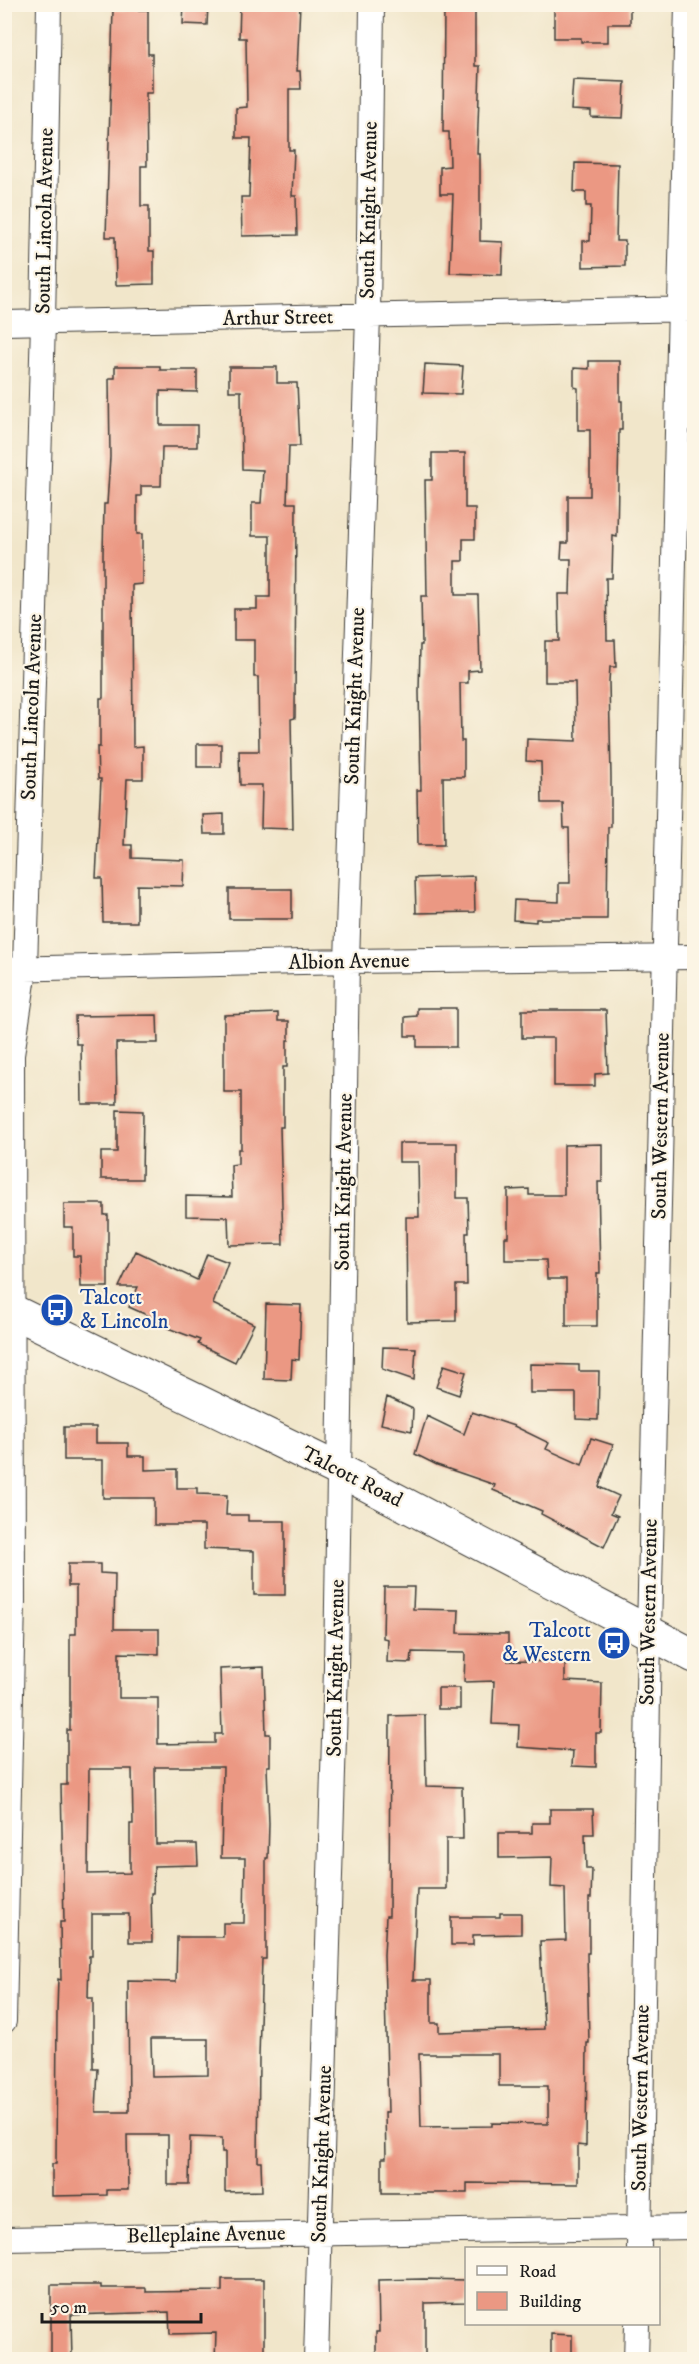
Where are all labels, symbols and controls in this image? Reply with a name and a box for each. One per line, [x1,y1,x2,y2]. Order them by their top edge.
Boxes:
street label: South Knight Avenue [354,121,384,299]
street label: South Lincoln Avenue [30,127,60,314]
street label: Arthur Street [222,304,334,332]
street label: South Knight Avenue [339,606,371,785]
street label: South Lincoln Avenue [16,613,48,801]
street label: Albion Avenue [288,948,410,976]
street label: South Western Avenue [646,1032,676,1220]
street label: South Knight Avenue [329,1093,359,1271]
place label: Talcott & Lincoln [80,1285,169,1335]
bus stop icon: Talcott & Lincoln [39,1292,75,1328]
street label: Talcott Road [297,1440,407,1514]
street label: South Western Avenue [634,1518,664,1706]
street label: South Knight Avenue [321,1579,351,1757]
place label: Talcott & Western [502,1618,591,1668]
bus stop icon: Talcott & Western [596,1625,632,1661]
street label: South Western Avenue [626,2004,656,2192]
street label: South Knight Avenue [306,2064,338,2243]
street label: Belleplaine Avenue [126,2221,286,2249]
legend [465,2247,660,2325]
text: Road [519,2261,556,2283]
scale bar [42,2286,201,2324]
text: Building [519,2291,581,2313]
text: 50 m [51,2297,87,2319]

